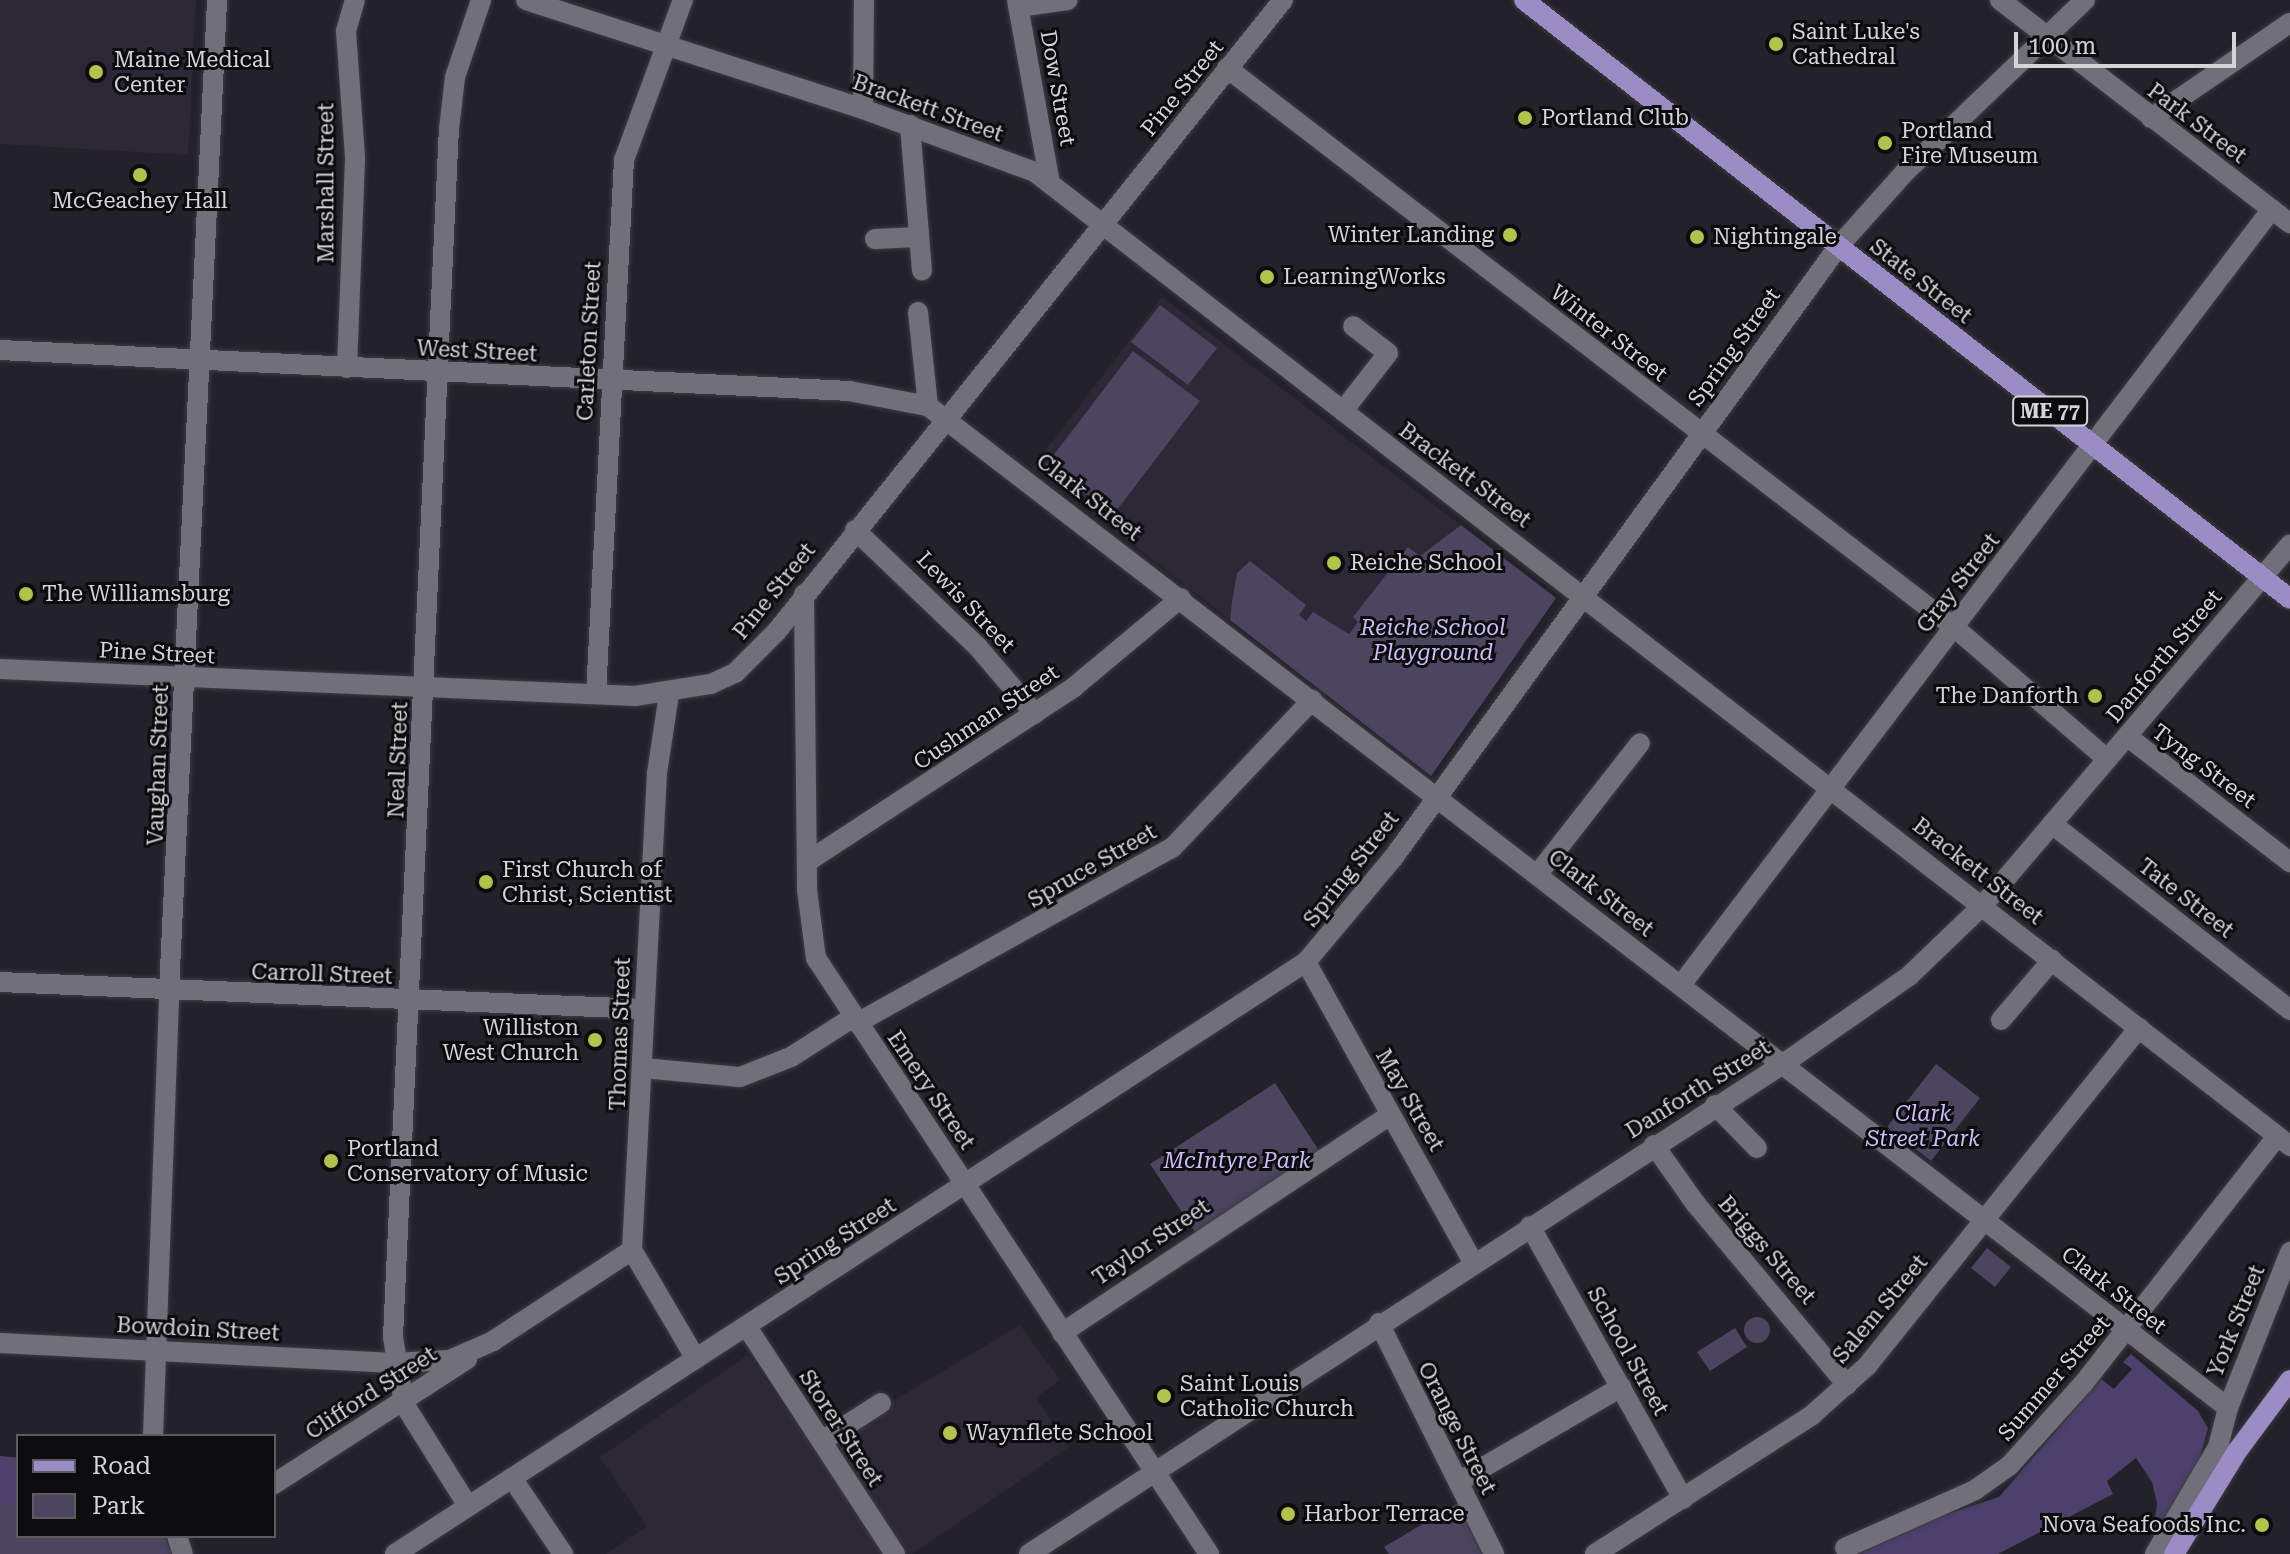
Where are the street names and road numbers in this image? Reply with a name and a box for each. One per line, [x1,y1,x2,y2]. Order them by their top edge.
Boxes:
street label: Dow Street [1035,28,1081,148]
street label: Pine Street [1135,35,1229,141]
street label: Brackett Street [849,69,1007,147]
street label: Park Street [2142,77,2252,169]
street label: Marshall Street [313,103,339,263]
street label: State Street [1865,233,1977,329]
street label: Carleton Street [572,260,606,422]
street label: Winter Street [1545,279,1673,387]
street label: Spring Street [1682,283,1786,411]
street label: West Street [416,335,538,367]
road number: ME 77 [2012,395,2088,427]
street label: Brackett Street [1394,417,1536,533]
street label: Clark Street [1031,448,1147,546]
street label: Gray Street [1911,528,2005,638]
street label: Pine Street [727,538,821,644]
street label: Lewis Street [911,546,1021,658]
street label: Danforth Street [2101,584,2227,728]
street label: Pine Street [98,637,216,669]
street label: Cushman Street [909,659,1063,775]
street label: Vaughan Street [142,684,174,846]
street label: Neal Street [383,701,413,819]
street label: Tyng Street [2147,718,2261,814]
street label: Spring Street [1298,806,1404,932]
street label: Brackett Street [1908,812,2048,930]
street label: Spruce Street [1023,819,1161,913]
street label: Clark Street [1543,844,1659,942]
street label: Tate Street [2133,853,2239,943]
street label: Thomas Street [604,957,636,1111]
street label: Carroll Street [251,958,393,990]
street label: Emery Street [882,1026,980,1154]
street label: Danforth Street [1621,1034,1775,1144]
street label: May Street [1370,1044,1450,1156]
street label: Briggs Street [1713,1190,1821,1310]
street label: Spring Street [769,1192,901,1290]
street label: Taylor Street [1087,1193,1215,1291]
street label: Clark Street [2056,1241,2172,1339]
street label: Salem Street [1827,1249,1933,1369]
street label: York Street [2202,1261,2270,1381]
street label: School Street [1582,1282,1674,1420]
street label: Summer Street [1992,1310,2116,1446]
street label: Bowdoin Street [116,1312,280,1346]
street label: Clifford Street [301,1341,441,1445]
street label: Orange Street [1412,1357,1502,1499]
street label: Storer Street [794,1365,888,1491]

